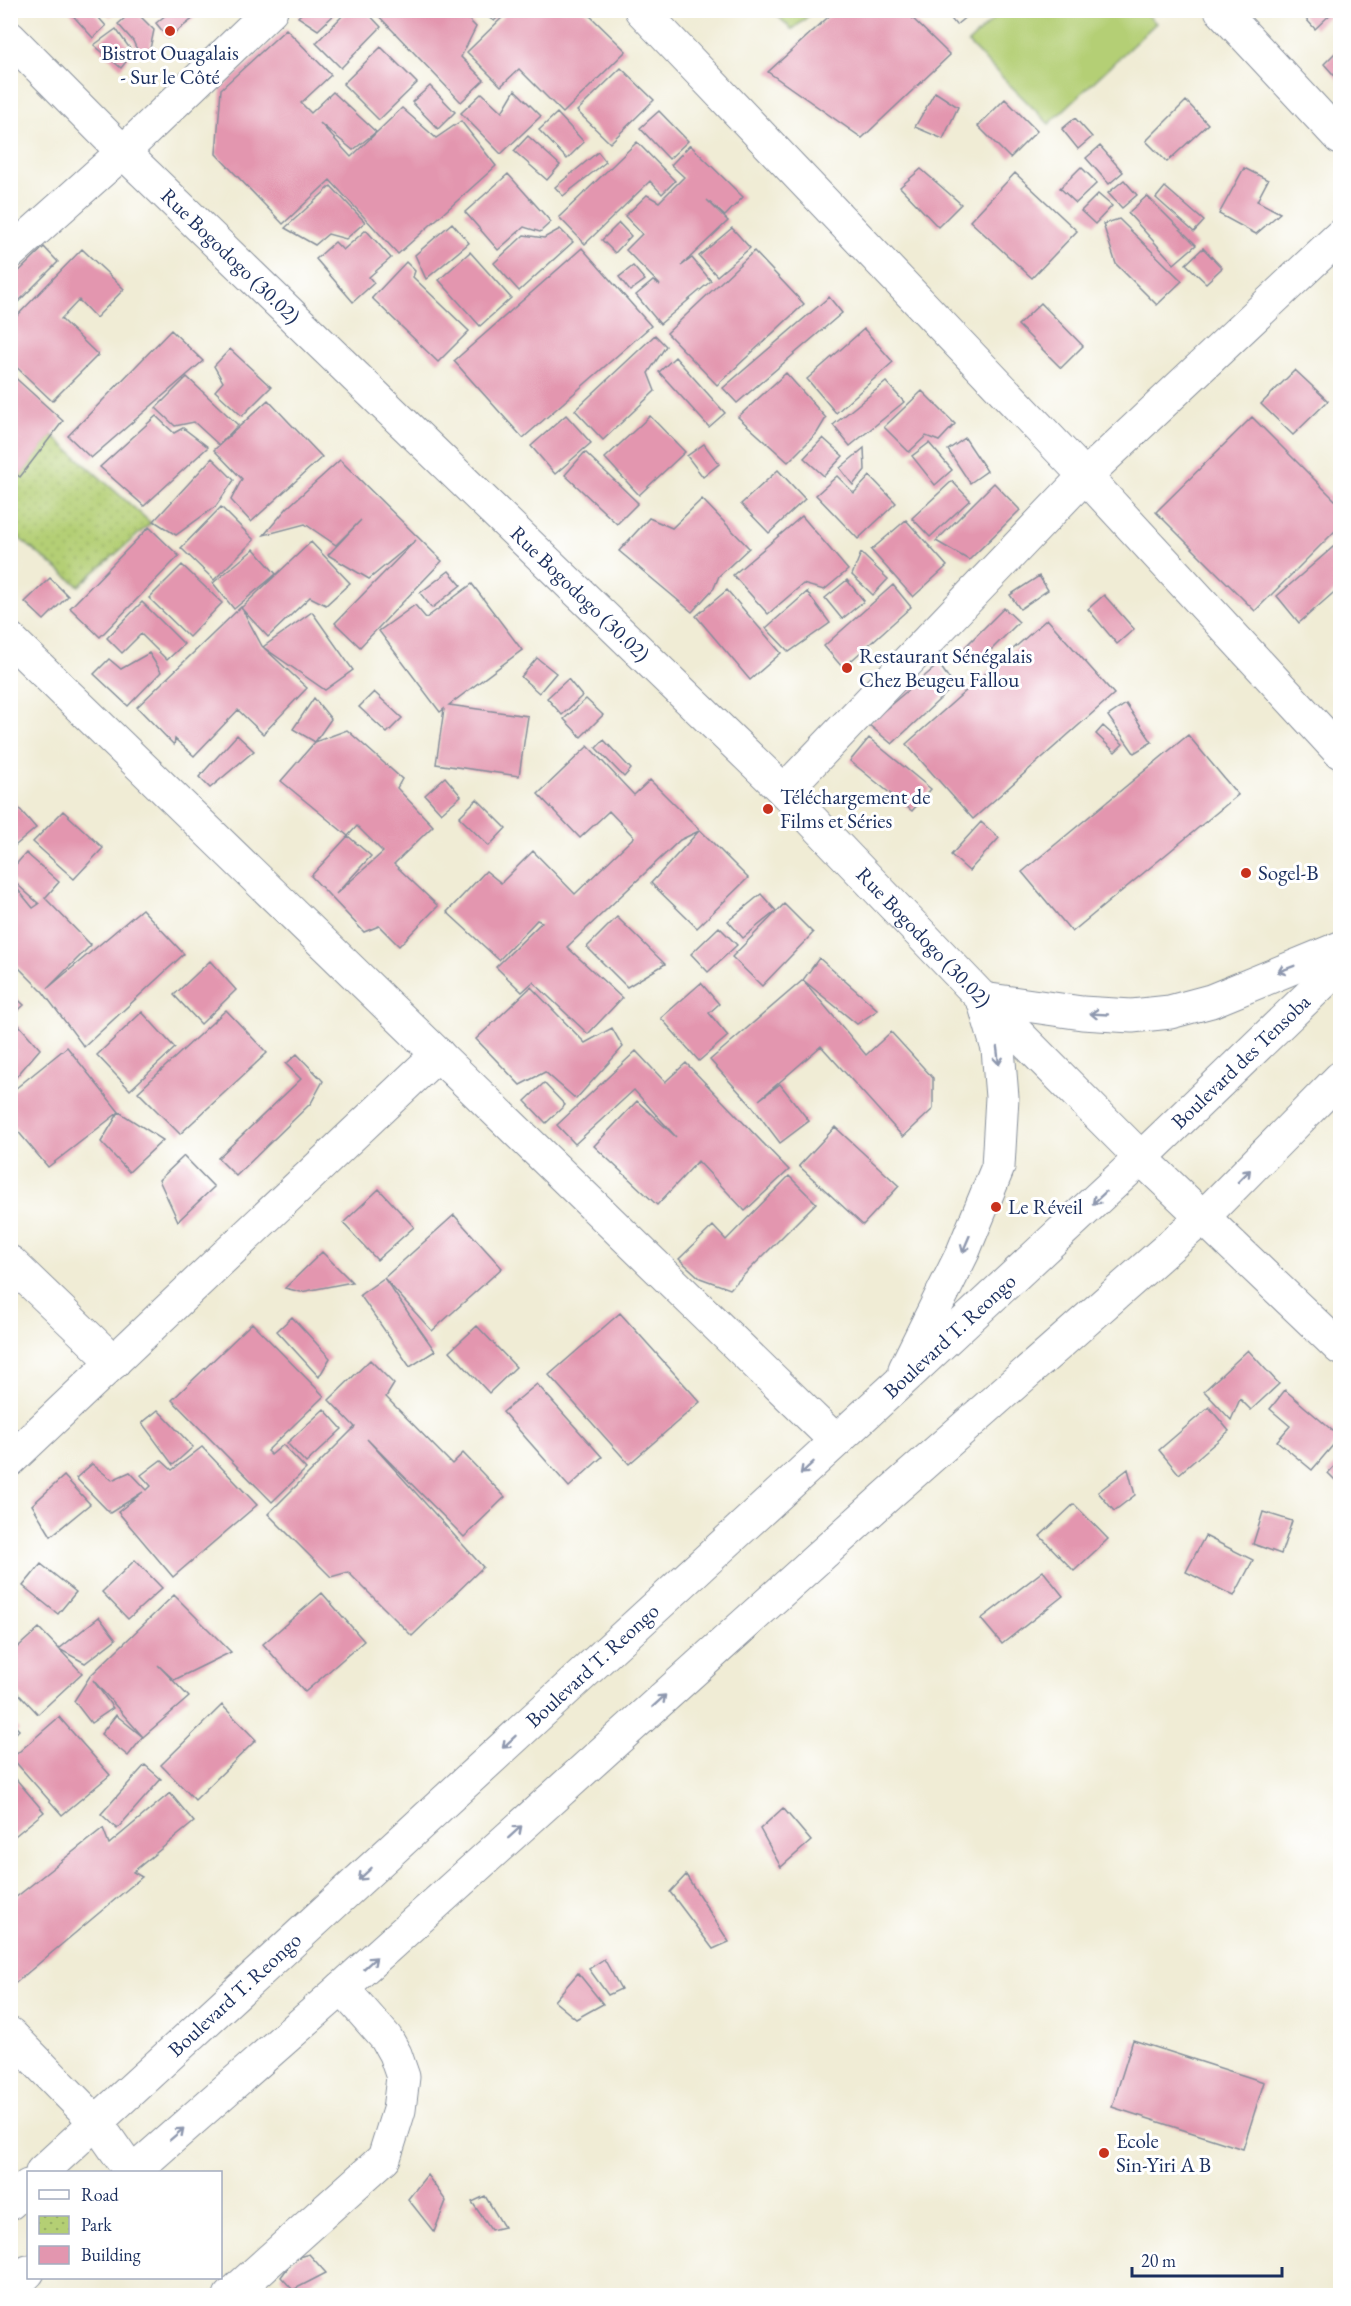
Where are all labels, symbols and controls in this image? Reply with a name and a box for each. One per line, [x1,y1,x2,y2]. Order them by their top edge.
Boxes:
marker: Bistrot Ouagalais - Sur le Côté [163,24,177,38]
place label: Bistrot Ouagalais - Sur le Côté [101,39,239,90]
street label: Rue Bogodogo (30.02) [155,182,306,329]
street label: Rue Bogodogo (30.02) [505,520,656,667]
place label: Restaurant Sénégalais Chez Beugeu Fallou [859,642,1033,693]
marker: Restaurant Sénégalais Chez Beugeu Fallou [840,661,854,675]
place label: Téléchargement de Films et Séries [780,783,930,834]
marker: Téléchargement de Films et Séries [761,802,775,816]
place label: Sogel-B [1258,859,1319,886]
street label: Rue Bogodogo (30.02) [851,861,997,1013]
marker: Sogel-B [1239,866,1253,880]
one-way arrow [1277,964,1296,975]
street label: Boulevard des Tensoba [1165,988,1316,1135]
one-way arrow [1089,1008,1109,1019]
one-way arrow [993,1045,1004,1065]
one-way arrow [1236,1168,1251,1183]
one-way arrow [1091,1191,1106,1205]
place label: Le Réveil [1008,1193,1083,1220]
marker: Le Réveil [989,1200,1003,1214]
one-way arrow [960,1235,971,1253]
street label: Boulevard T. Reongo [877,1267,1021,1404]
one-way arrow [799,1461,814,1476]
street label: Boulevard T. Reongo [520,1597,664,1733]
one-way arrow [652,1694,667,1708]
one-way arrow [501,1735,516,1750]
one-way arrow [507,1825,522,1839]
one-way arrow [358,1867,373,1881]
street label: Boulevard T. Reongo [162,1926,307,2062]
one-way arrow [362,1956,377,1970]
one-way arrow [169,2127,184,2141]
place label: Ecole Sin-Yiri A B [1116,2127,1211,2178]
marker: Ecole Sin-Yiri A B [1097,2146,1111,2160]
legend [27,2171,222,2279]
text: Road [81,2183,120,2206]
text: Park [81,2213,112,2236]
scale bar [1132,2240,1282,2278]
text: Building [81,2243,141,2266]
text: 20 m [1141,2249,1176,2272]

